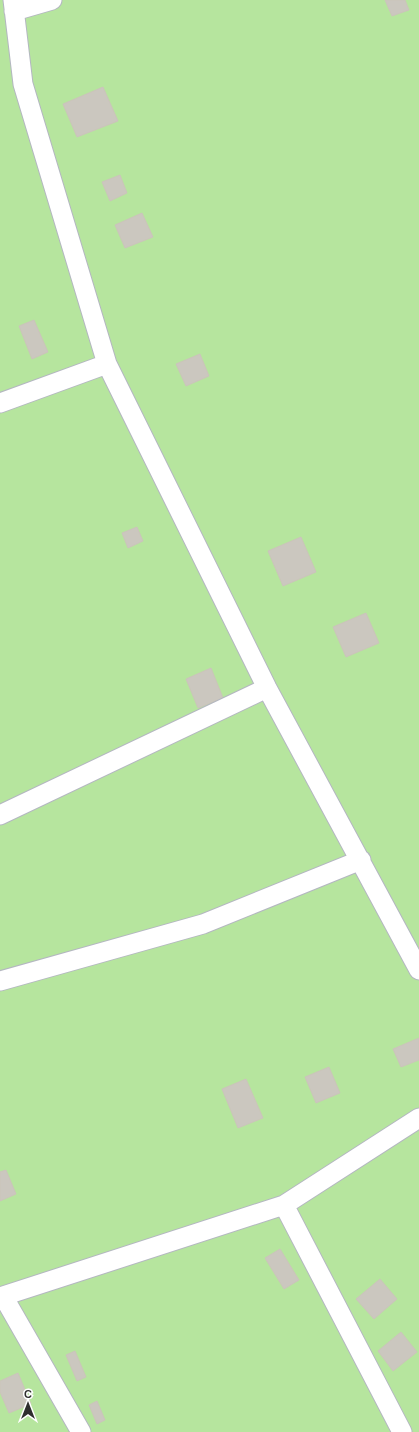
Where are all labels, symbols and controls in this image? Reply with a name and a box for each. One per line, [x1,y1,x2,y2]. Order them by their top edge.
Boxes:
north arrow [8,1384,48,1424]
text: С [24,1387,32,1401]

